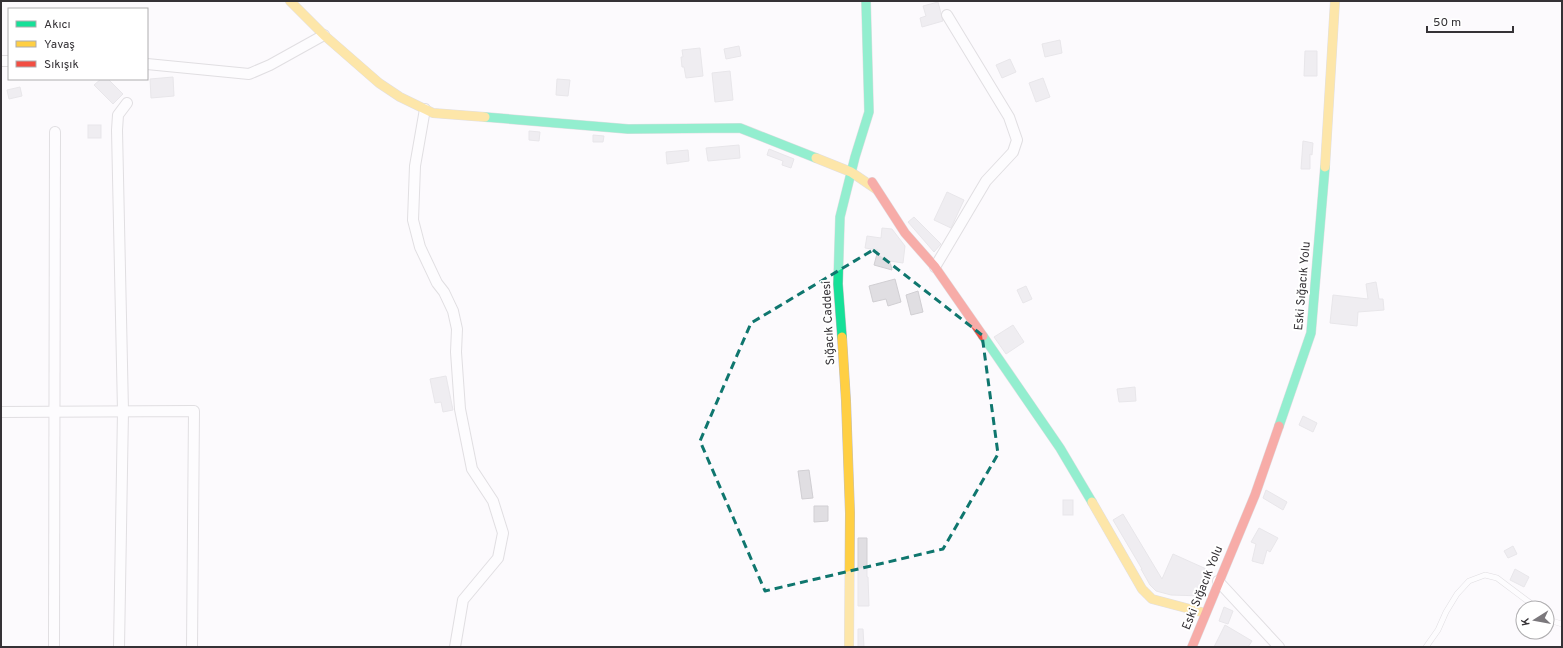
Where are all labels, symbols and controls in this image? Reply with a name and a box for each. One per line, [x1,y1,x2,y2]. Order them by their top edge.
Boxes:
legend [8,8,148,80]
scale bar [1427,8,1513,34]
text: 50 m [1433,15,1461,31]
text: Akıcı [44,17,71,33]
text: Yavaş [44,37,75,53]
text: Sıkışık [44,57,79,73]
street label: Eski Sığacık Yolu [1291,241,1315,331]
street label: Sığacık Caddesi [819,280,839,366]
street label: Eski Sığacık Yolu [1179,544,1227,632]
north arrow [1515,600,1555,640]
text: K [1519,616,1534,627]

